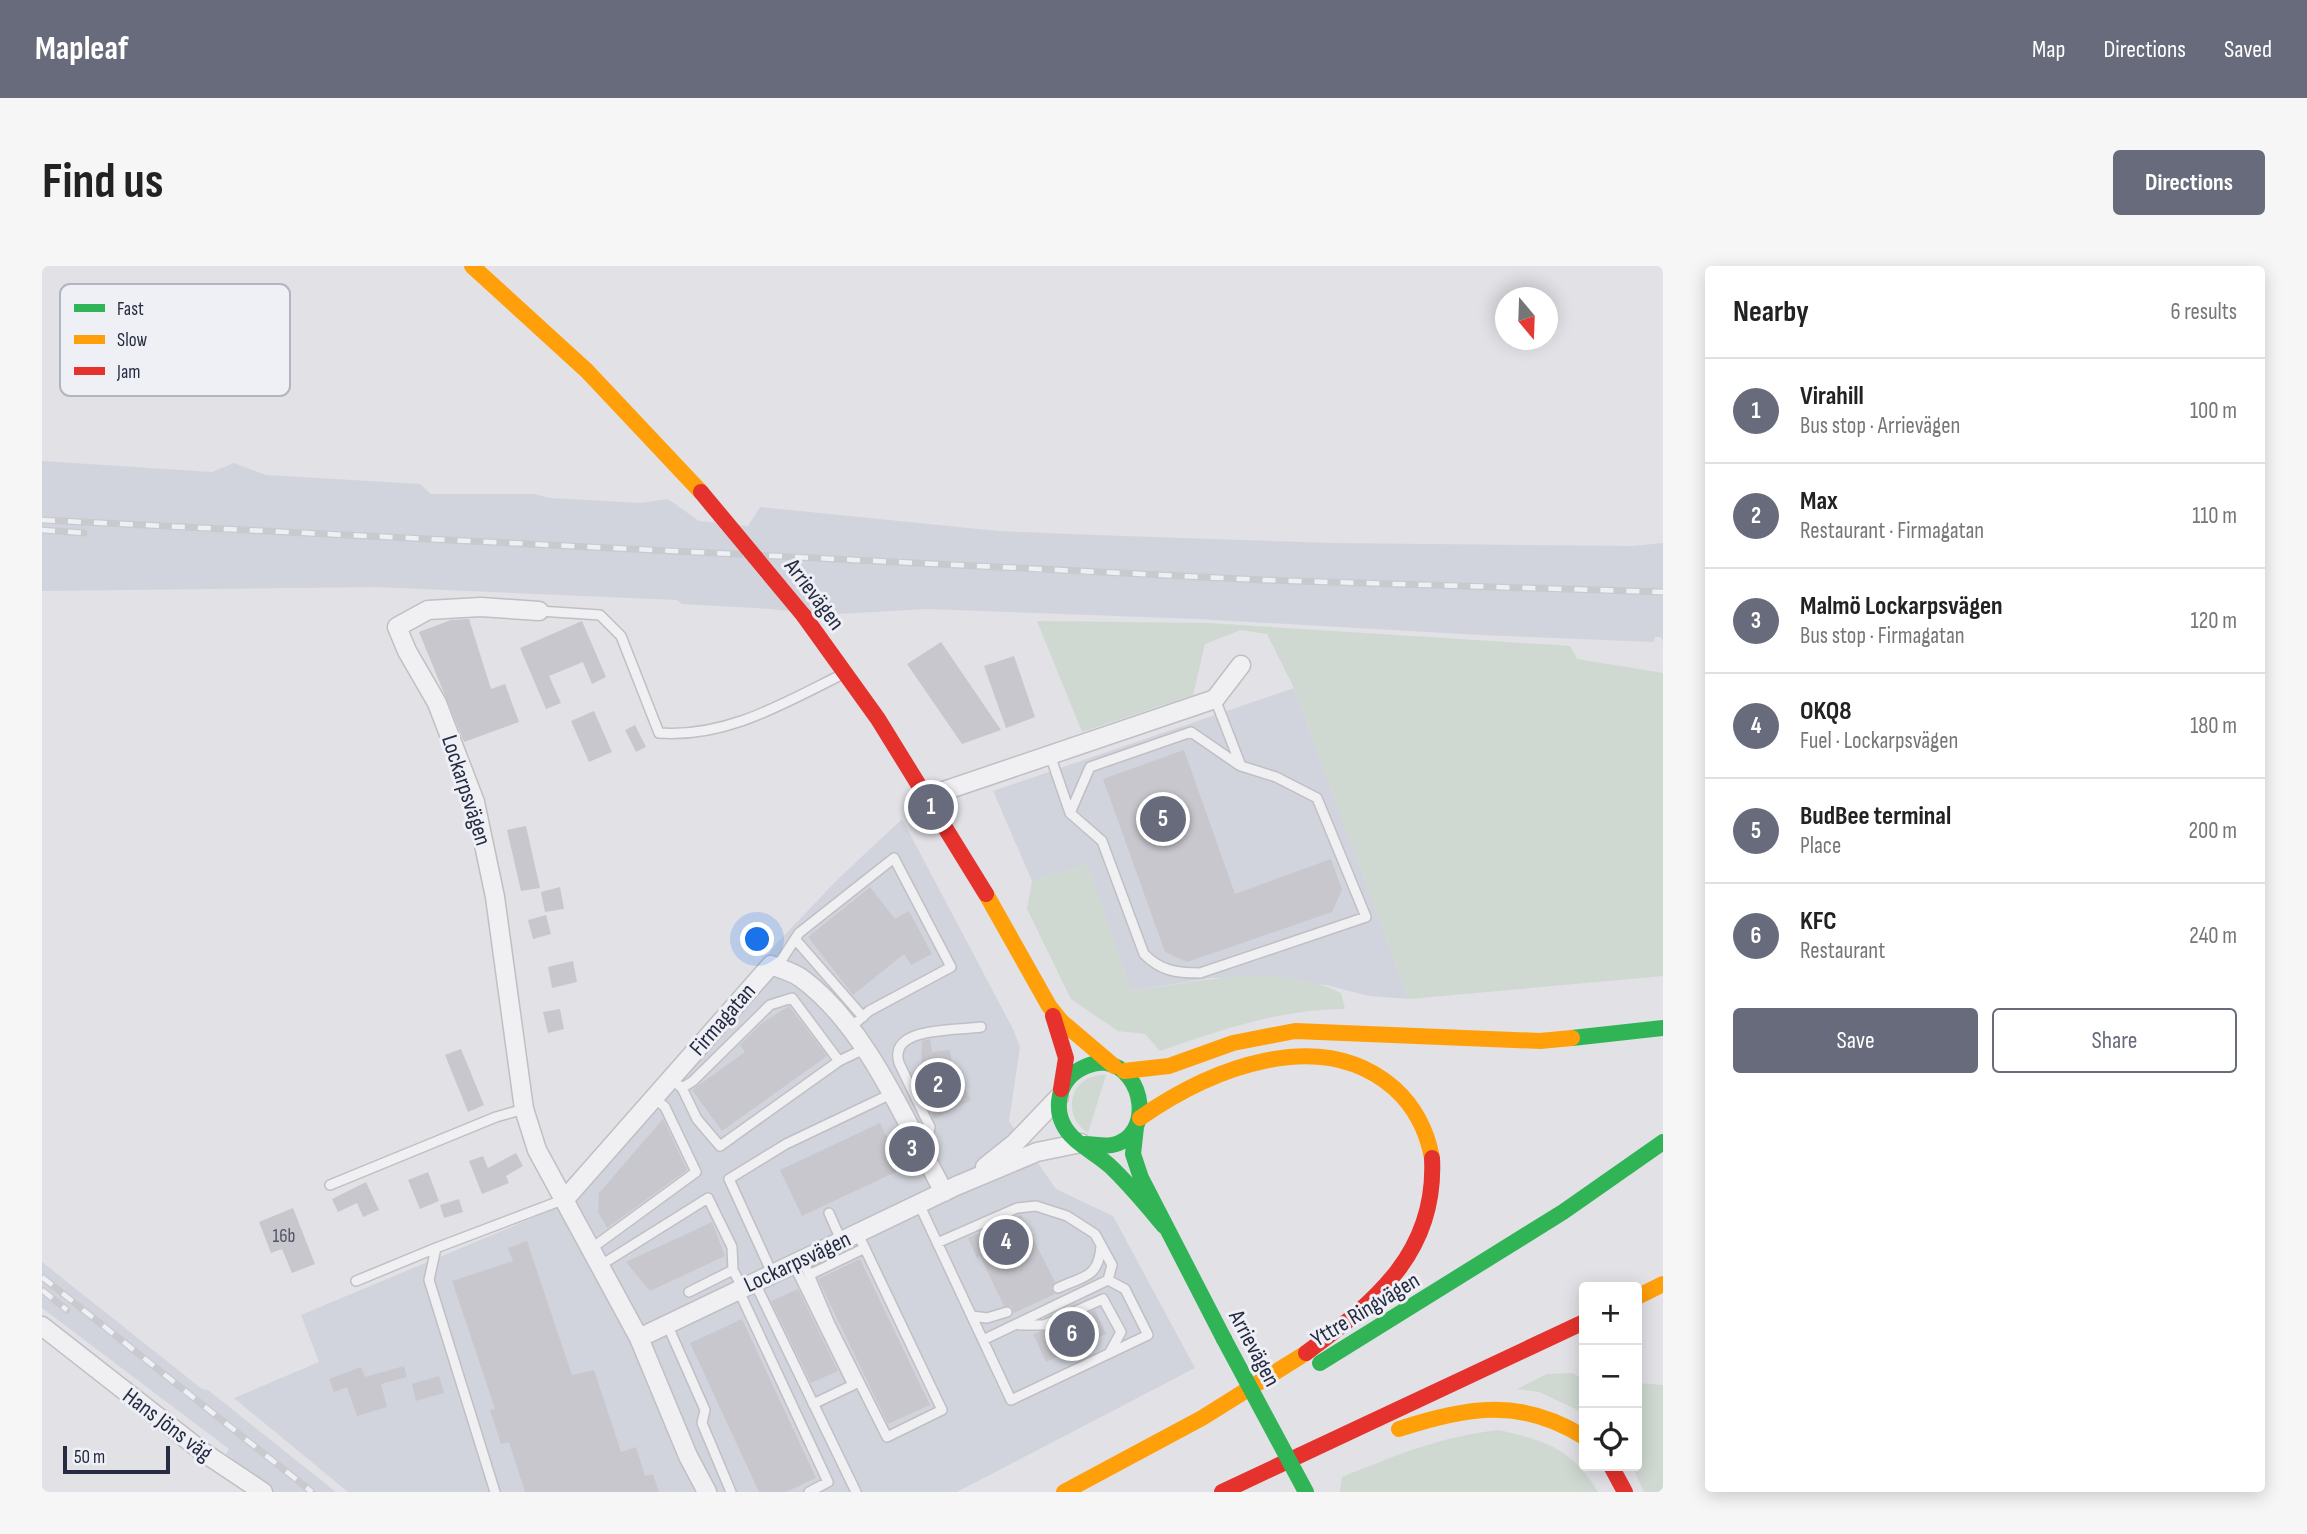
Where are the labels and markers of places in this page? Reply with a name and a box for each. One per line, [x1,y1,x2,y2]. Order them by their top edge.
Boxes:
pin: 1 [908,781,954,833]
pin: 5 [1140,793,1186,845]
pin: 2 [915,1059,961,1111]
pin: 3 [889,1123,935,1175]
pin: 4 [983,1216,1029,1268]
pin: 6 [1049,1308,1095,1360]

